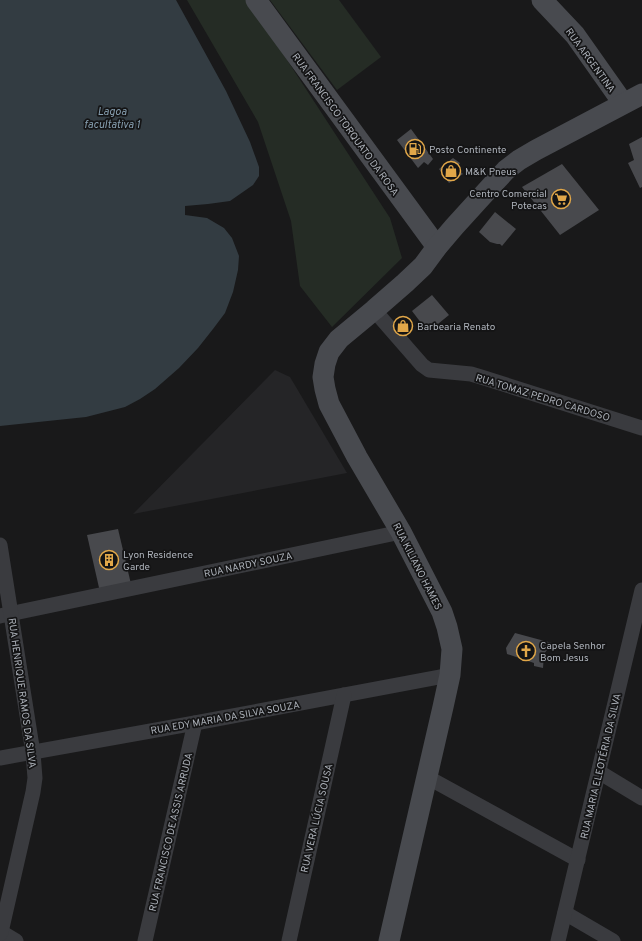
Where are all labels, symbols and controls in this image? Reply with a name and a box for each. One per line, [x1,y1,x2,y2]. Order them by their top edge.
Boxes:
street label: RUA ARGENTINA [562,26,618,96]
street label: RUA FRANCISCO TORQUATO DA ROSA [289,51,401,199]
water label: Lagoa facultativa 1 [84,105,140,132]
fuel station icon: Posto Continente [404,138,426,160]
place label: Posto Continente [429,144,506,157]
shop icon: M&K Pneus [440,160,462,182]
place label: M&K Pneus [465,166,517,179]
place label: Centro Comercial Potecas [469,188,547,213]
supermarket icon: Centro Comercial Potecas [550,188,572,210]
shop icon: Barbearia Renato [392,315,414,337]
place label: Barbearia Renato [417,321,496,334]
street label: RUA TOMAZ PEDRO CARDOSO [474,372,611,425]
street label: RUA KILIANO HAMES [389,521,444,612]
building icon: Lyon Residence Garde [98,549,120,571]
place label: Lyon Residence Garde [123,549,193,574]
street label: RUA NARDY SOUZA [203,550,294,581]
street label: RUA HENRIQUE RAMOS DA SILVA [5,617,39,769]
church icon: Capela Senhor Bom Jesus [515,640,537,662]
place label: Capela Senhor Bom Jesus [540,640,606,665]
street label: RUA MARIA ELEOTÉRIA DA SILVA [578,692,625,840]
street label: RUA EDY MARIA DA SILVA SOUZA [150,699,301,738]
street label: RUA FRANCISCO DE ASSIS ARRUDA [147,752,196,913]
street label: RUA VERA LÚCIA SOUSA [299,762,336,874]

